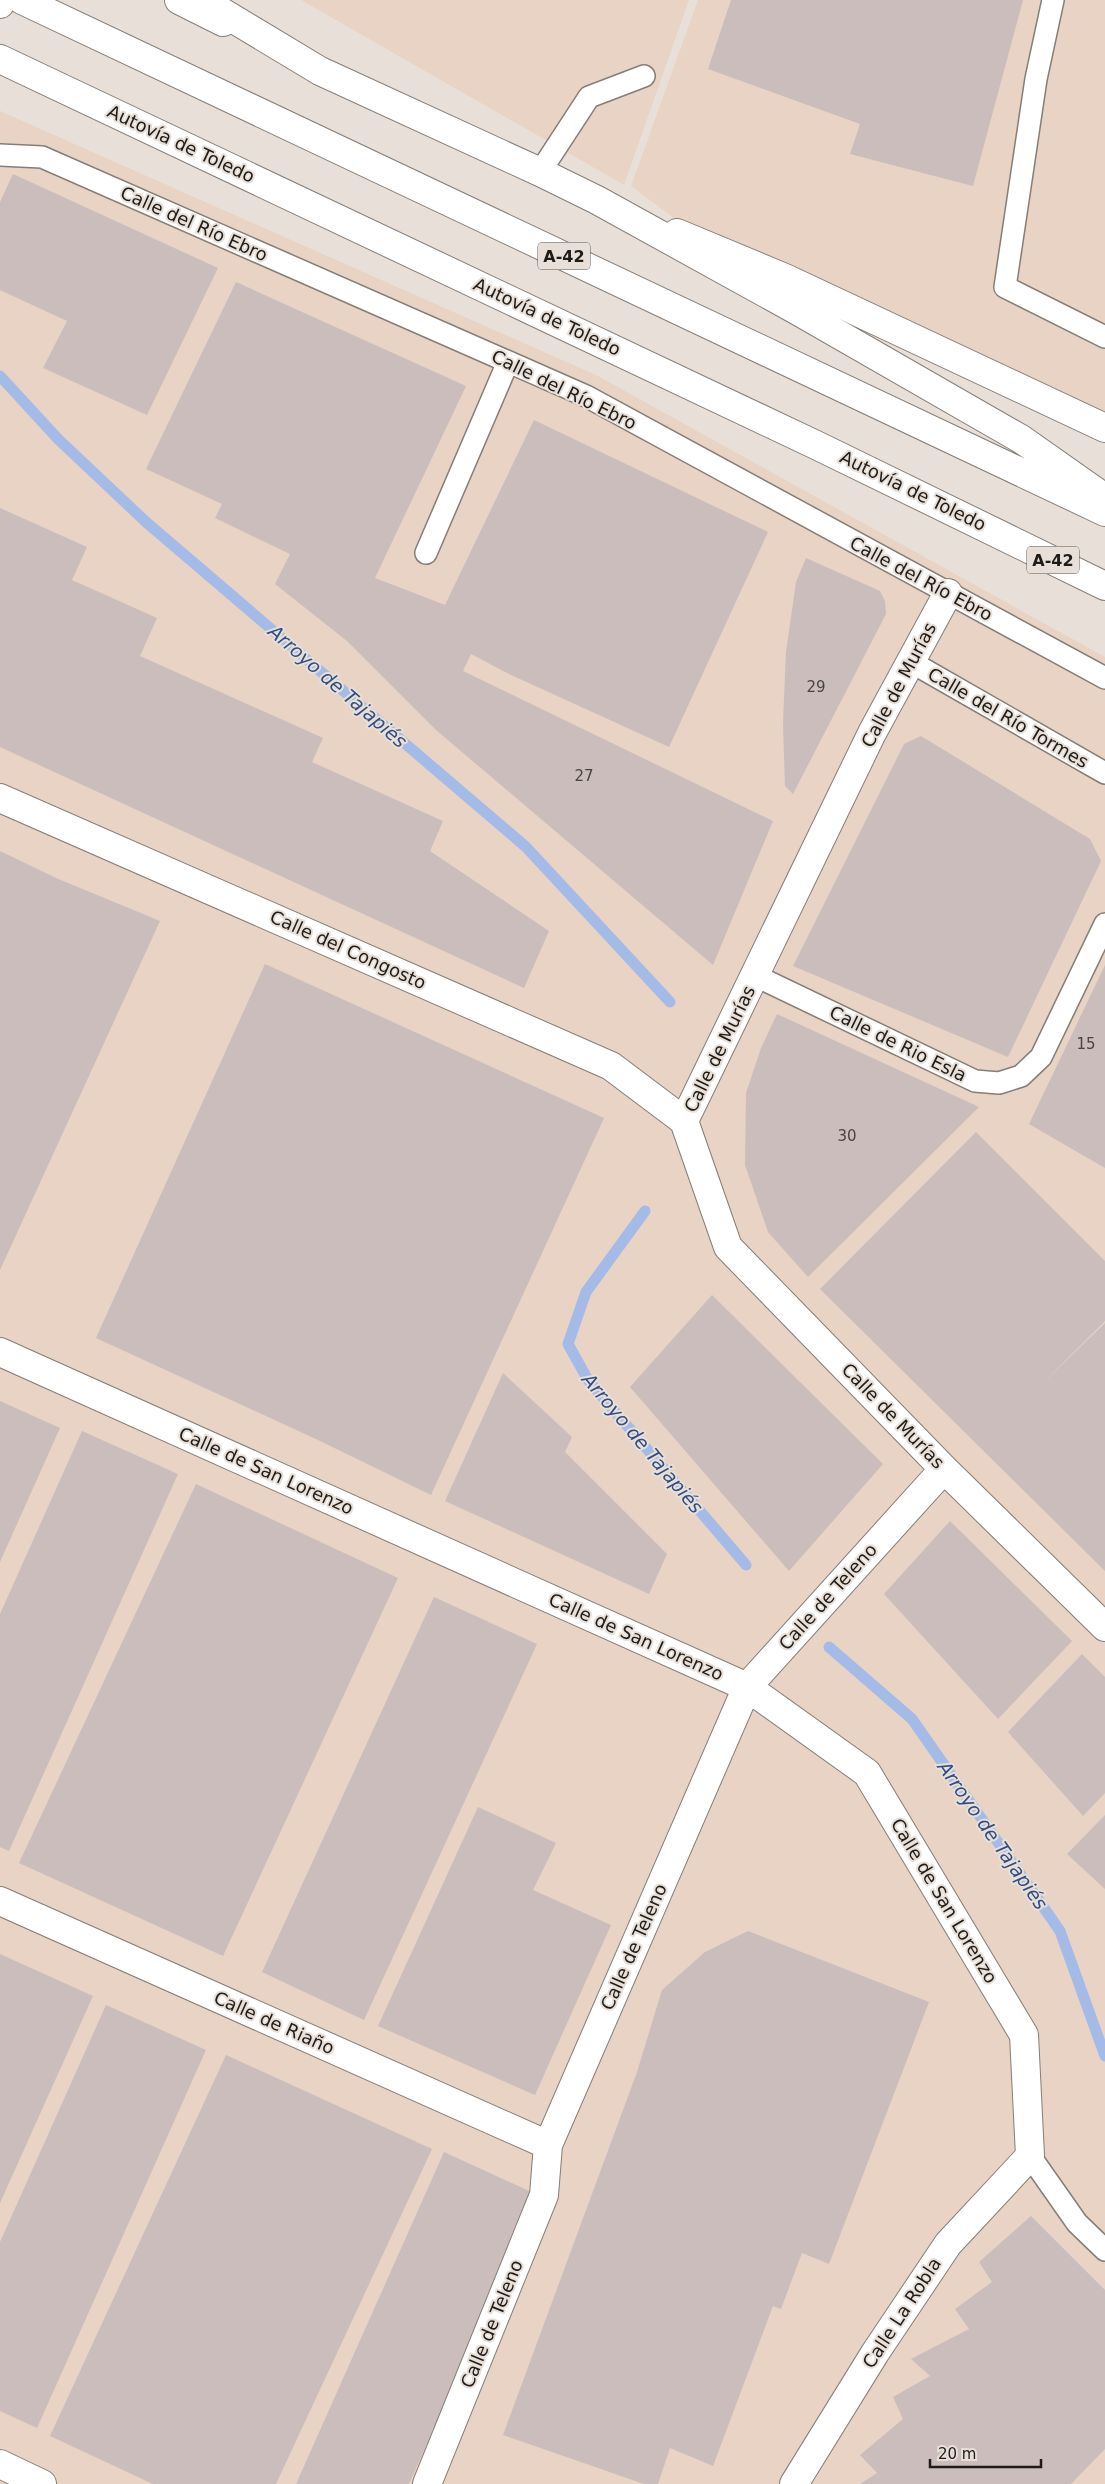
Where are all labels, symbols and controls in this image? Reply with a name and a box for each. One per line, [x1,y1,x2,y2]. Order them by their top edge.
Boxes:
street label: Autovía de Toledo [104,100,258,187]
street label: Calle del Río Ebro [117,182,271,265]
road number: A-42 [538,242,590,270]
street label: Autovía de Toledo [470,273,624,360]
street label: Calle del Río Ebro [488,345,640,434]
street label: Autovía de Toledo [837,446,990,535]
street label: Calle del Río Ebro [846,532,996,625]
road number: A-42 [1027,546,1079,574]
water label: Arroyo de Tajapiés [263,619,412,752]
street label: Calle de Murías [857,619,940,751]
street label: Calle del Río Tormes [924,663,1092,772]
house number: 29 [806,678,826,696]
house number: 27 [574,767,594,785]
street label: Calle del Congosto [267,906,429,993]
street label: Calle de Murías [680,982,759,1116]
street label: Calle de Rio Esla [826,1001,970,1086]
house number: 15 [1076,1035,1096,1053]
house number: 30 [837,1127,857,1145]
street label: Calle de Murías [838,1359,949,1473]
water label: Arroyo de Tajapiés [577,1367,708,1518]
street label: Calle de San Lorenzo [176,1423,357,1519]
street label: Calle de Teleno [774,1539,881,1654]
street label: Calle de San Lorenzo [546,1589,727,1685]
water label: Arroyo de Tajapiés [932,1755,1053,1913]
street label: Calle de San Lorenzo [887,1814,1002,1987]
street label: Calle de Teleno [596,1880,671,2013]
street label: Calle de Riaño [211,1987,338,2058]
street label: Calle La Robla [858,2254,945,2372]
street label: Calle de Teleno [456,2257,527,2391]
scale bar [930,2436,1041,2468]
text: 20 m [938,2445,976,2463]

